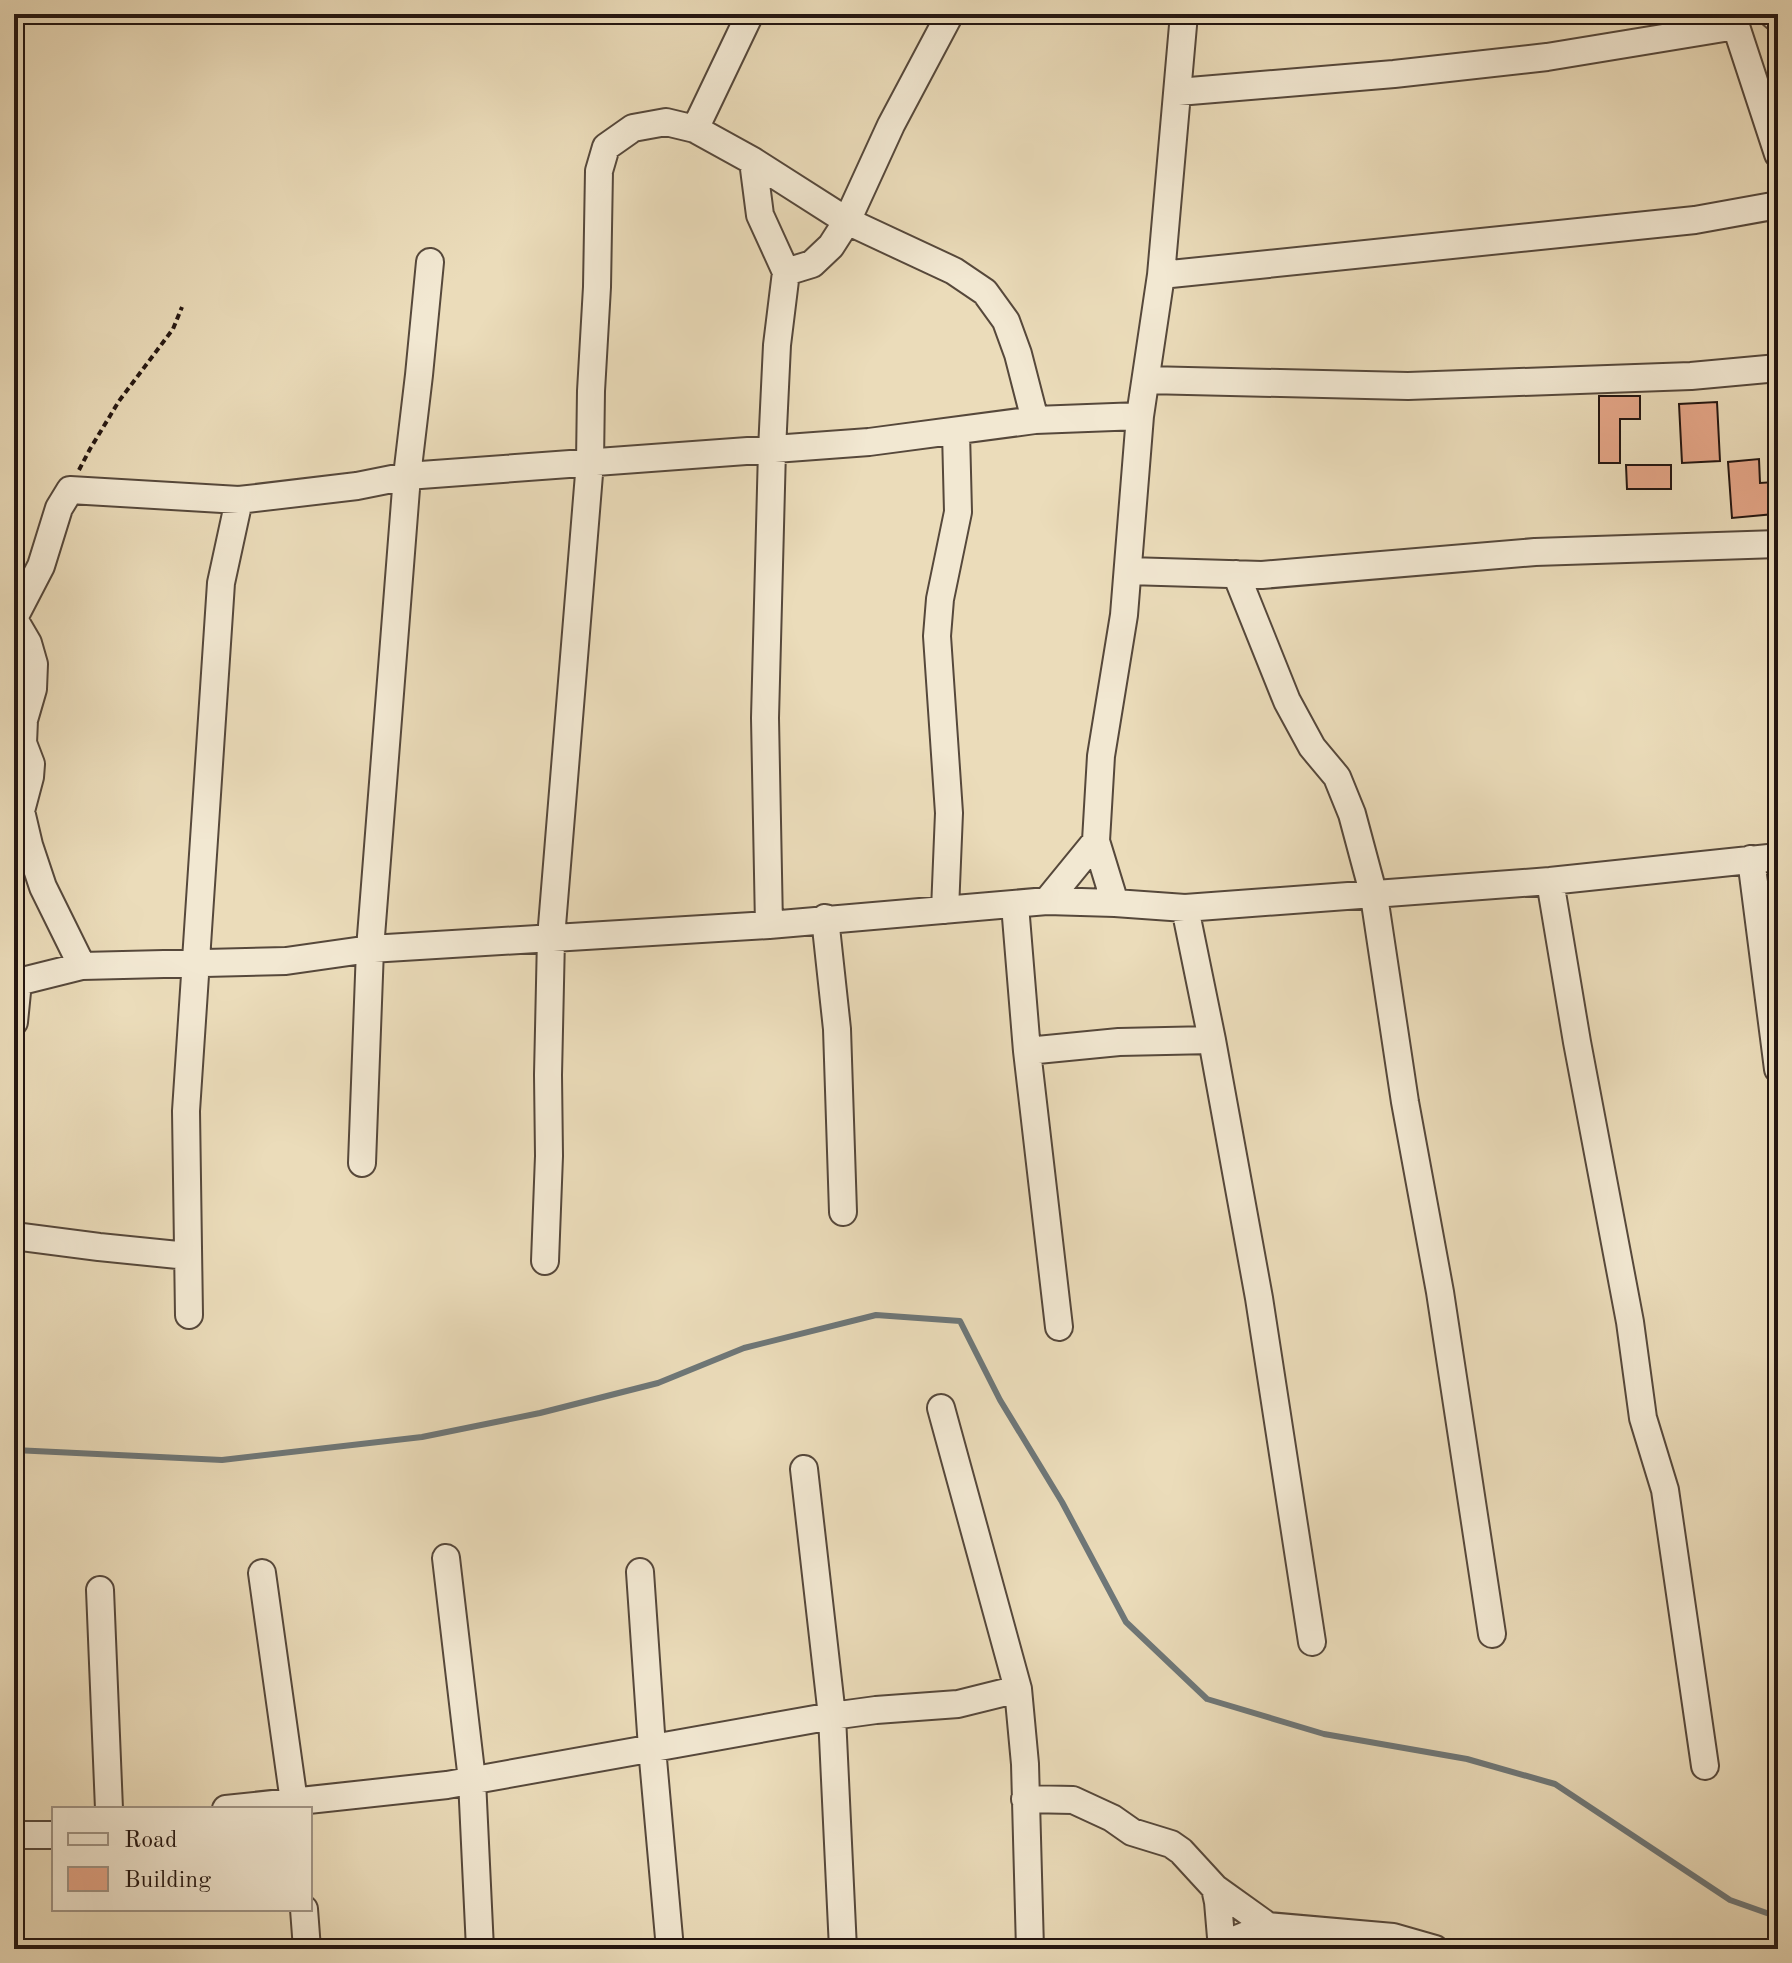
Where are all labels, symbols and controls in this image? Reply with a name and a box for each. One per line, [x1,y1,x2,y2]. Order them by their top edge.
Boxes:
legend [52,1807,312,1911]
text: Road [124,1829,177,1853]
text: Building [124,1869,211,1893]

